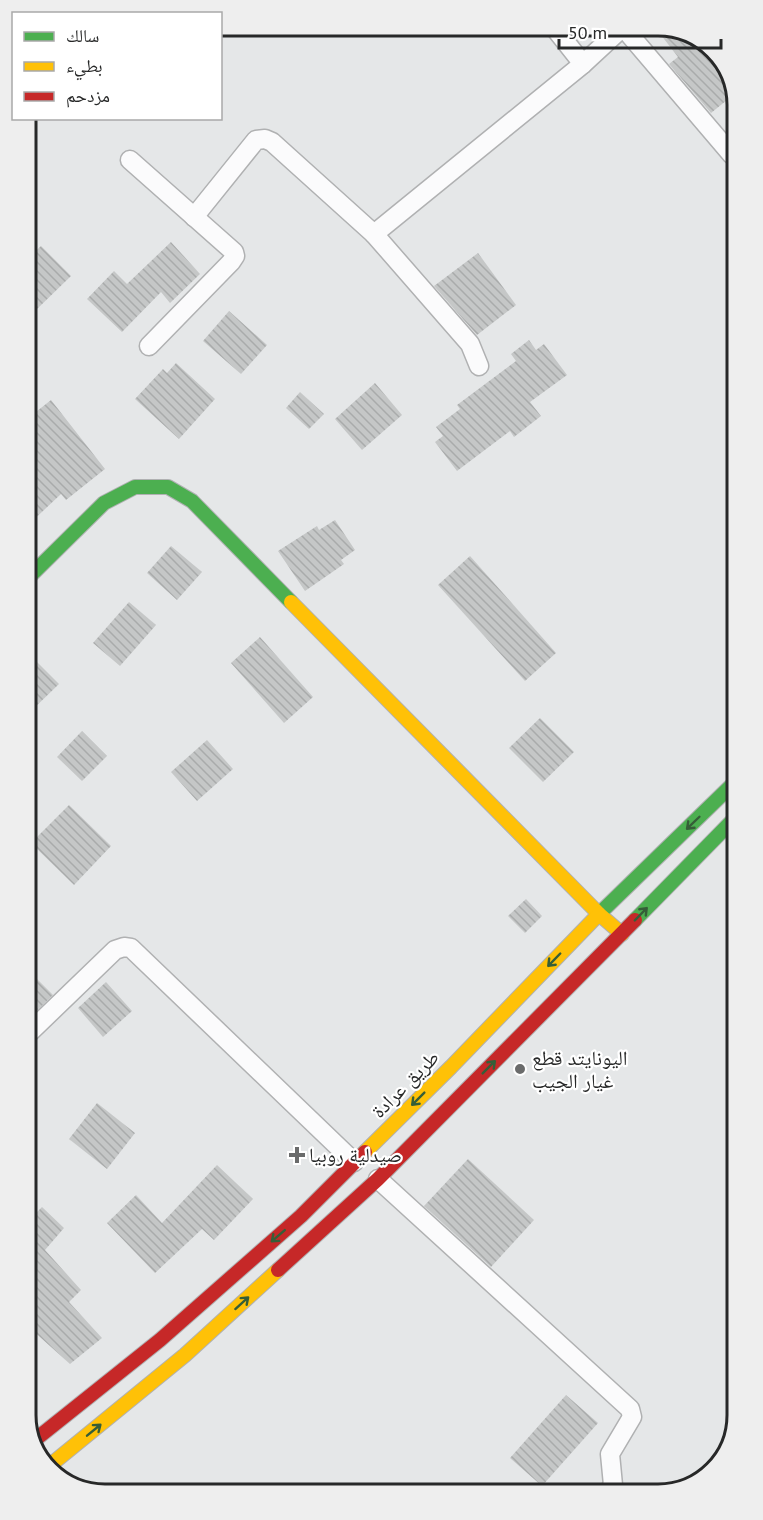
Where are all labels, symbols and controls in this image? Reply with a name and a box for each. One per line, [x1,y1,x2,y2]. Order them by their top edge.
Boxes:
legend [12,12,222,120]
scale bar [559,12,721,50]
text: 50 m [568,21,607,44]
text: سالك [66,24,99,47]
text: بطيء [66,54,103,81]
text: مزدحم [66,84,110,108]
one-way arrow [685,815,700,830]
one-way arrow [634,906,648,921]
one-way arrow [547,953,562,968]
street label: طريق عرادة [366,1045,444,1123]
place label: اليونايتد قطع غيار الجيب [532,1045,628,1094]
one-way arrow [482,1060,496,1075]
marker: اليونايتد قطع غيار الجيب [513,1062,527,1076]
one-way arrow [410,1092,425,1107]
place label: صيدلية روبيا [309,1142,402,1168]
marker: صيدلية روبيا [290,1148,304,1162]
one-way arrow [271,1229,286,1243]
one-way arrow [234,1296,249,1310]
one-way arrow [85,1424,101,1437]

